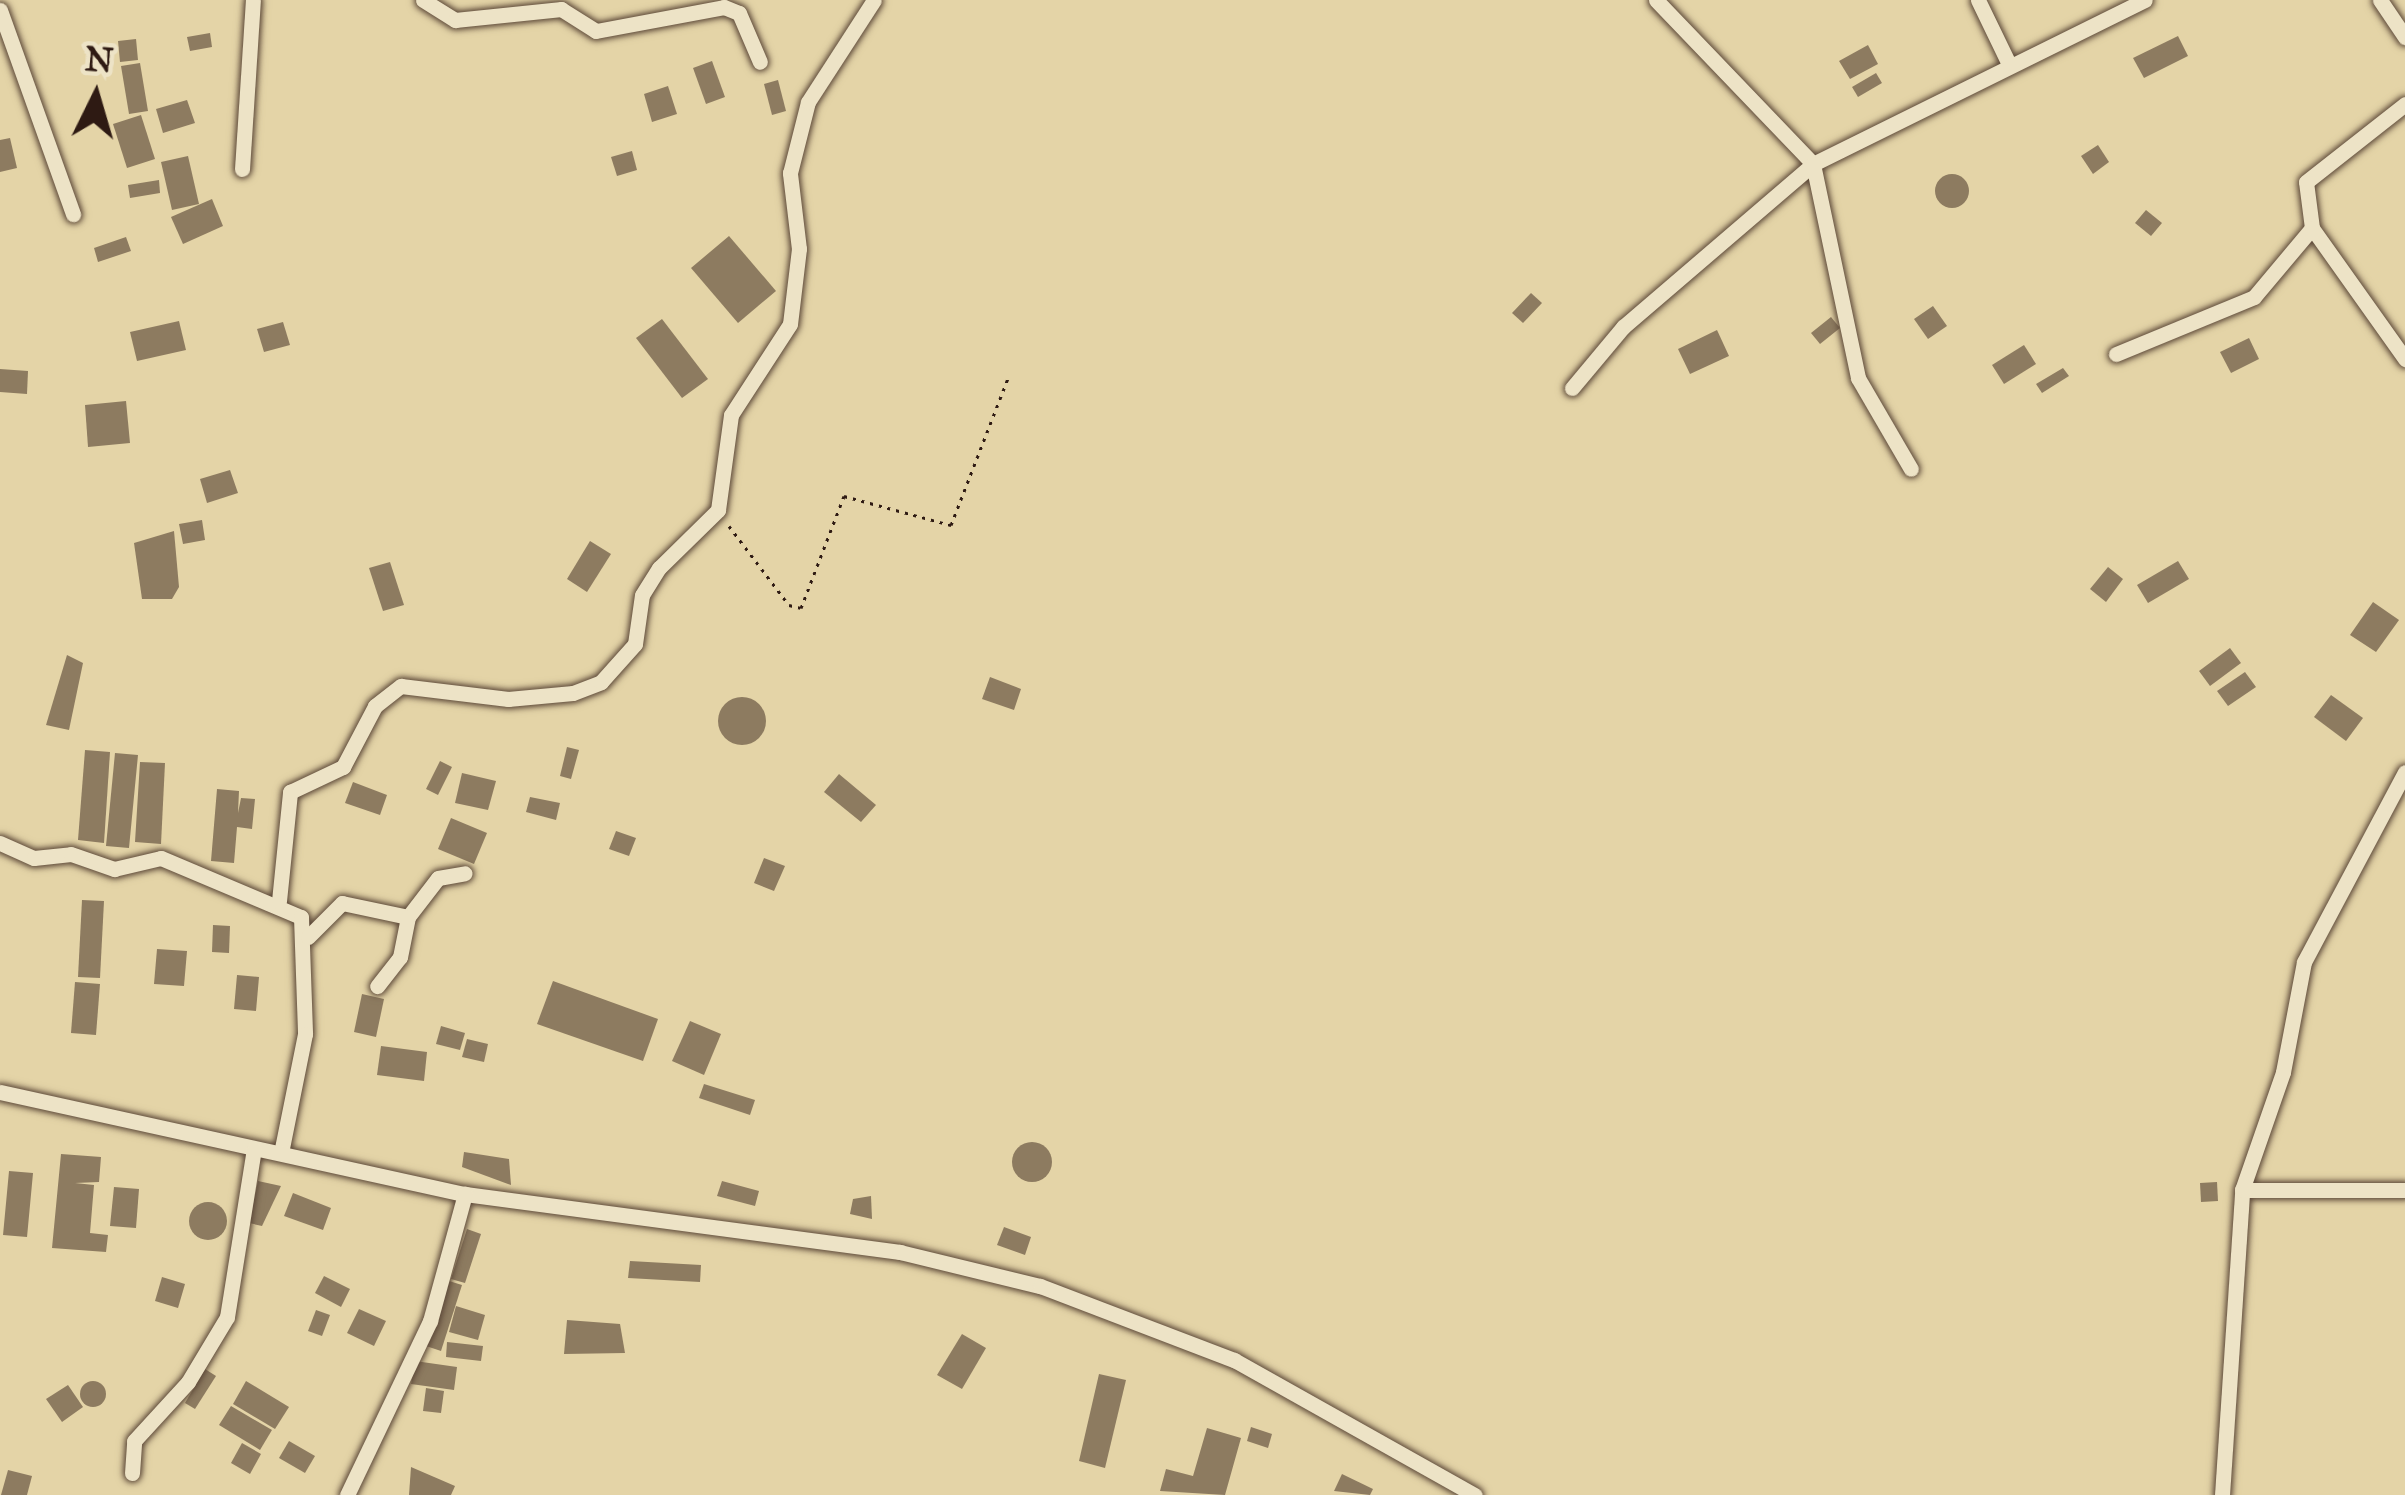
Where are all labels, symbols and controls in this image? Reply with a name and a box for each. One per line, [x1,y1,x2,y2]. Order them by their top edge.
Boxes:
north arrow [36,36,156,156]
text: N [83,39,115,81]

